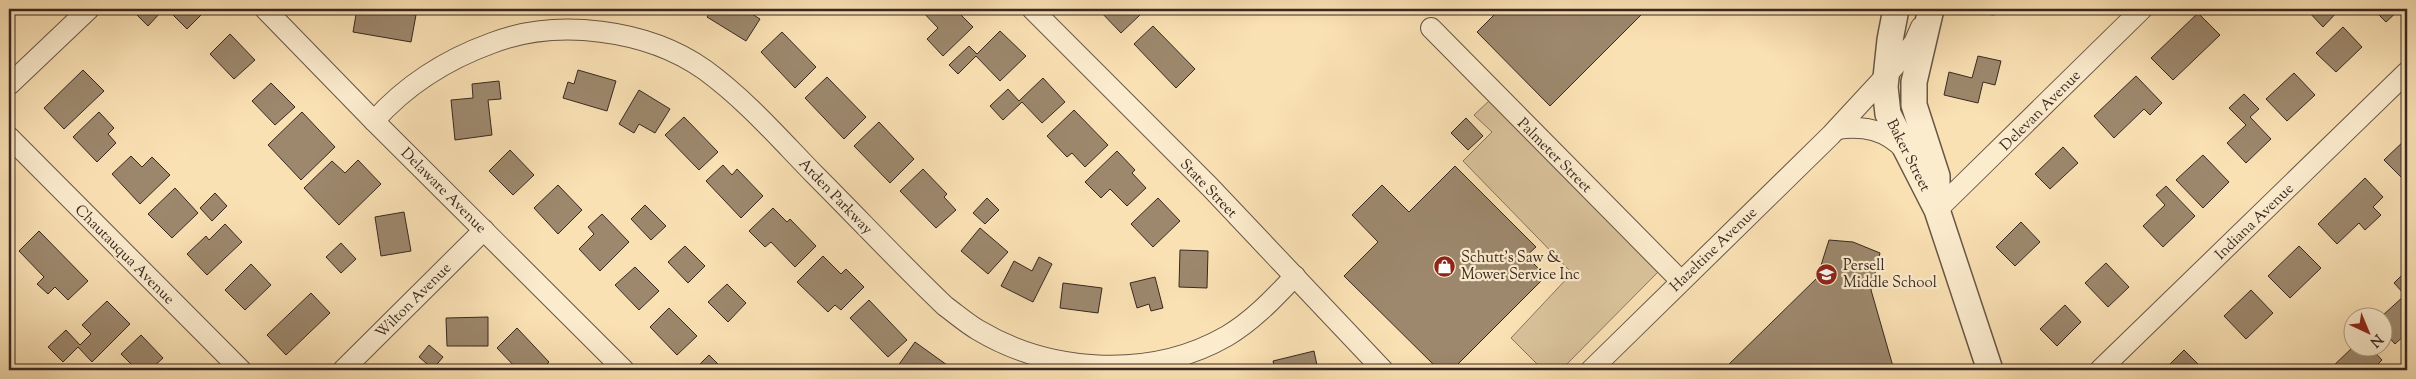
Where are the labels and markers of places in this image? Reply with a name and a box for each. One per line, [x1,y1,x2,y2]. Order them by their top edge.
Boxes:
place label: Schutt's Saw & Mower Service Inc [1461,248,1580,286]
shop icon: Schutt's Saw & Mower Service Inc [1433,254,1457,278]
place label: Persell Middle School [1843,256,1937,294]
school or university icon: Persell Middle School [1815,262,1839,286]

